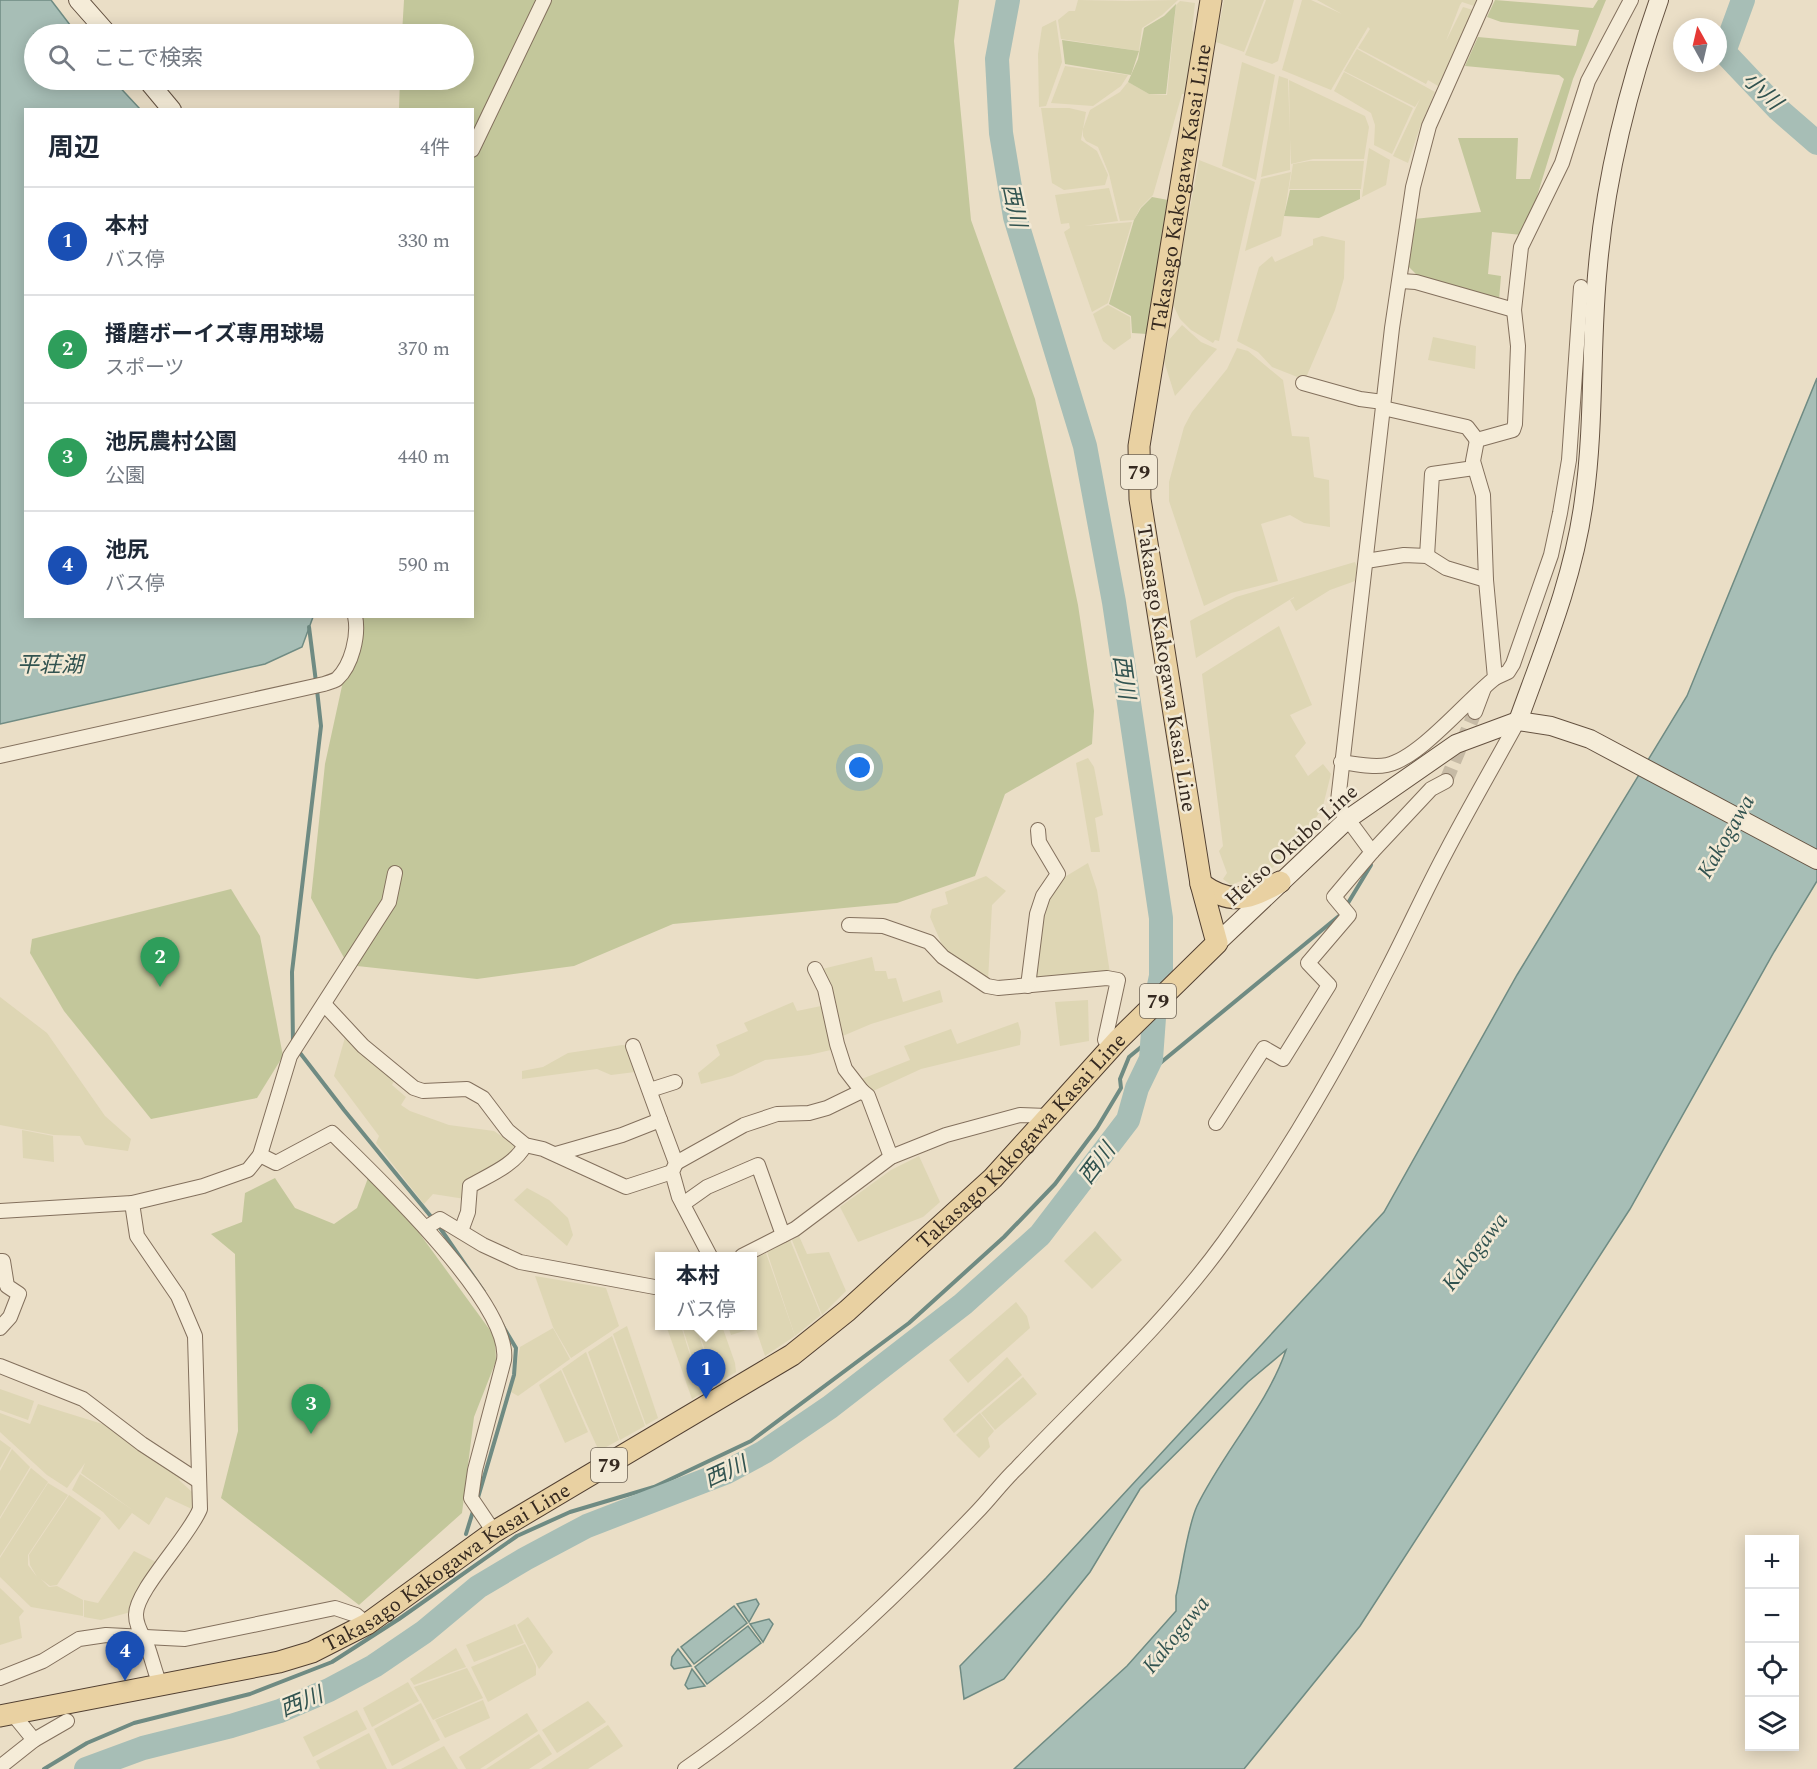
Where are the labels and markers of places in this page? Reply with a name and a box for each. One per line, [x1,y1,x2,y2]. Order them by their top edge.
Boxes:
pin: 2 [140,938,180,987]
pin: 1 [686,1350,726,1399]
pin: 3 [292,1384,330,1434]
pin: 4 [106,1632,144,1681]

